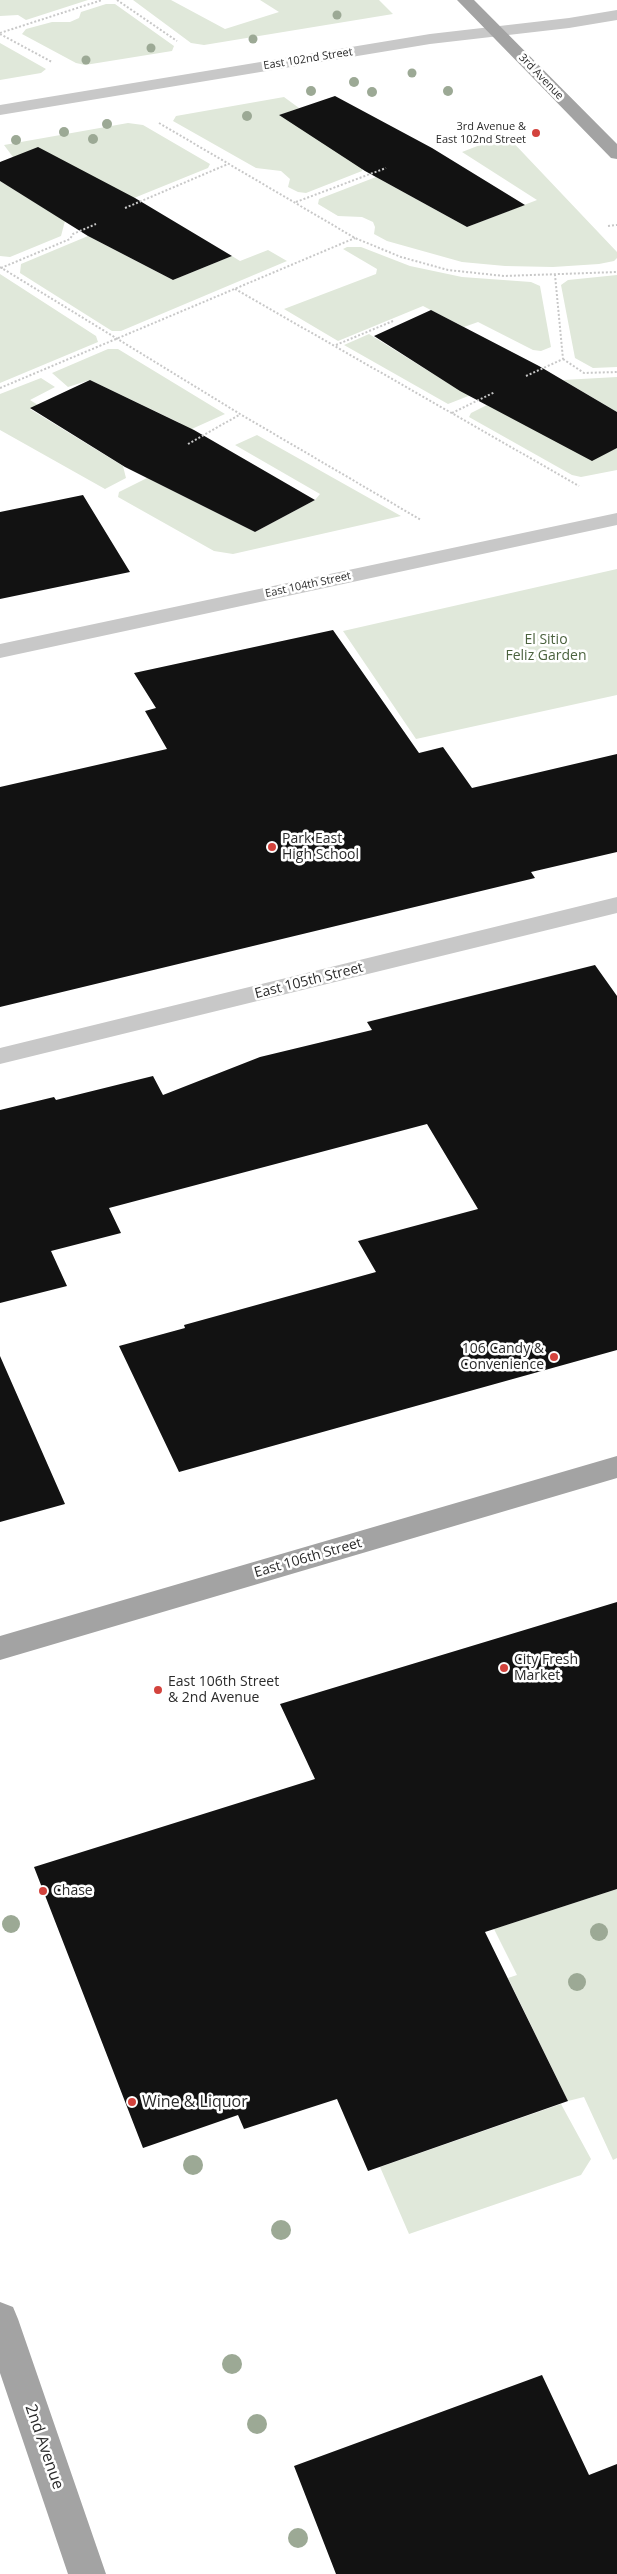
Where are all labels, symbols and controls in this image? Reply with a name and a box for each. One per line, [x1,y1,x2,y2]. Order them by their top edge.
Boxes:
street label: East 102nd Street [262,45,354,73]
street label: 3rd Avenue [516,51,566,103]
place label: 3rd Avenue & East 102nd Street [436,120,526,146]
marker: 3rd Avenue & East 102nd Street [530,127,542,139]
street label: East 104th Street [264,569,352,601]
park label: El Sitio Feliz Garden [505,632,587,664]
place label: Park East High School [282,831,359,864]
marker: Park East High School [266,841,278,853]
street label: East 105th Street [253,959,365,1003]
place label: 106 Candy & Convenience [460,1341,544,1374]
marker: 106 Candy & Convenience [548,1351,560,1363]
street label: East 106th Street [252,1535,364,1581]
place label: City Fresh Market [514,1652,578,1684]
marker: City Fresh Market [498,1662,510,1674]
place label: East 106th Street & 2nd Avenue [168,1674,279,1706]
marker: East 106th Street & 2nd Avenue [152,1684,164,1696]
place label: Chase [53,1883,93,1899]
marker: Chase [37,1885,49,1897]
place label: Wine & Liquor [142,2092,248,2112]
marker: Wine & Liquor [126,2096,138,2108]
street label: 2nd Avenue [20,2402,68,2492]

